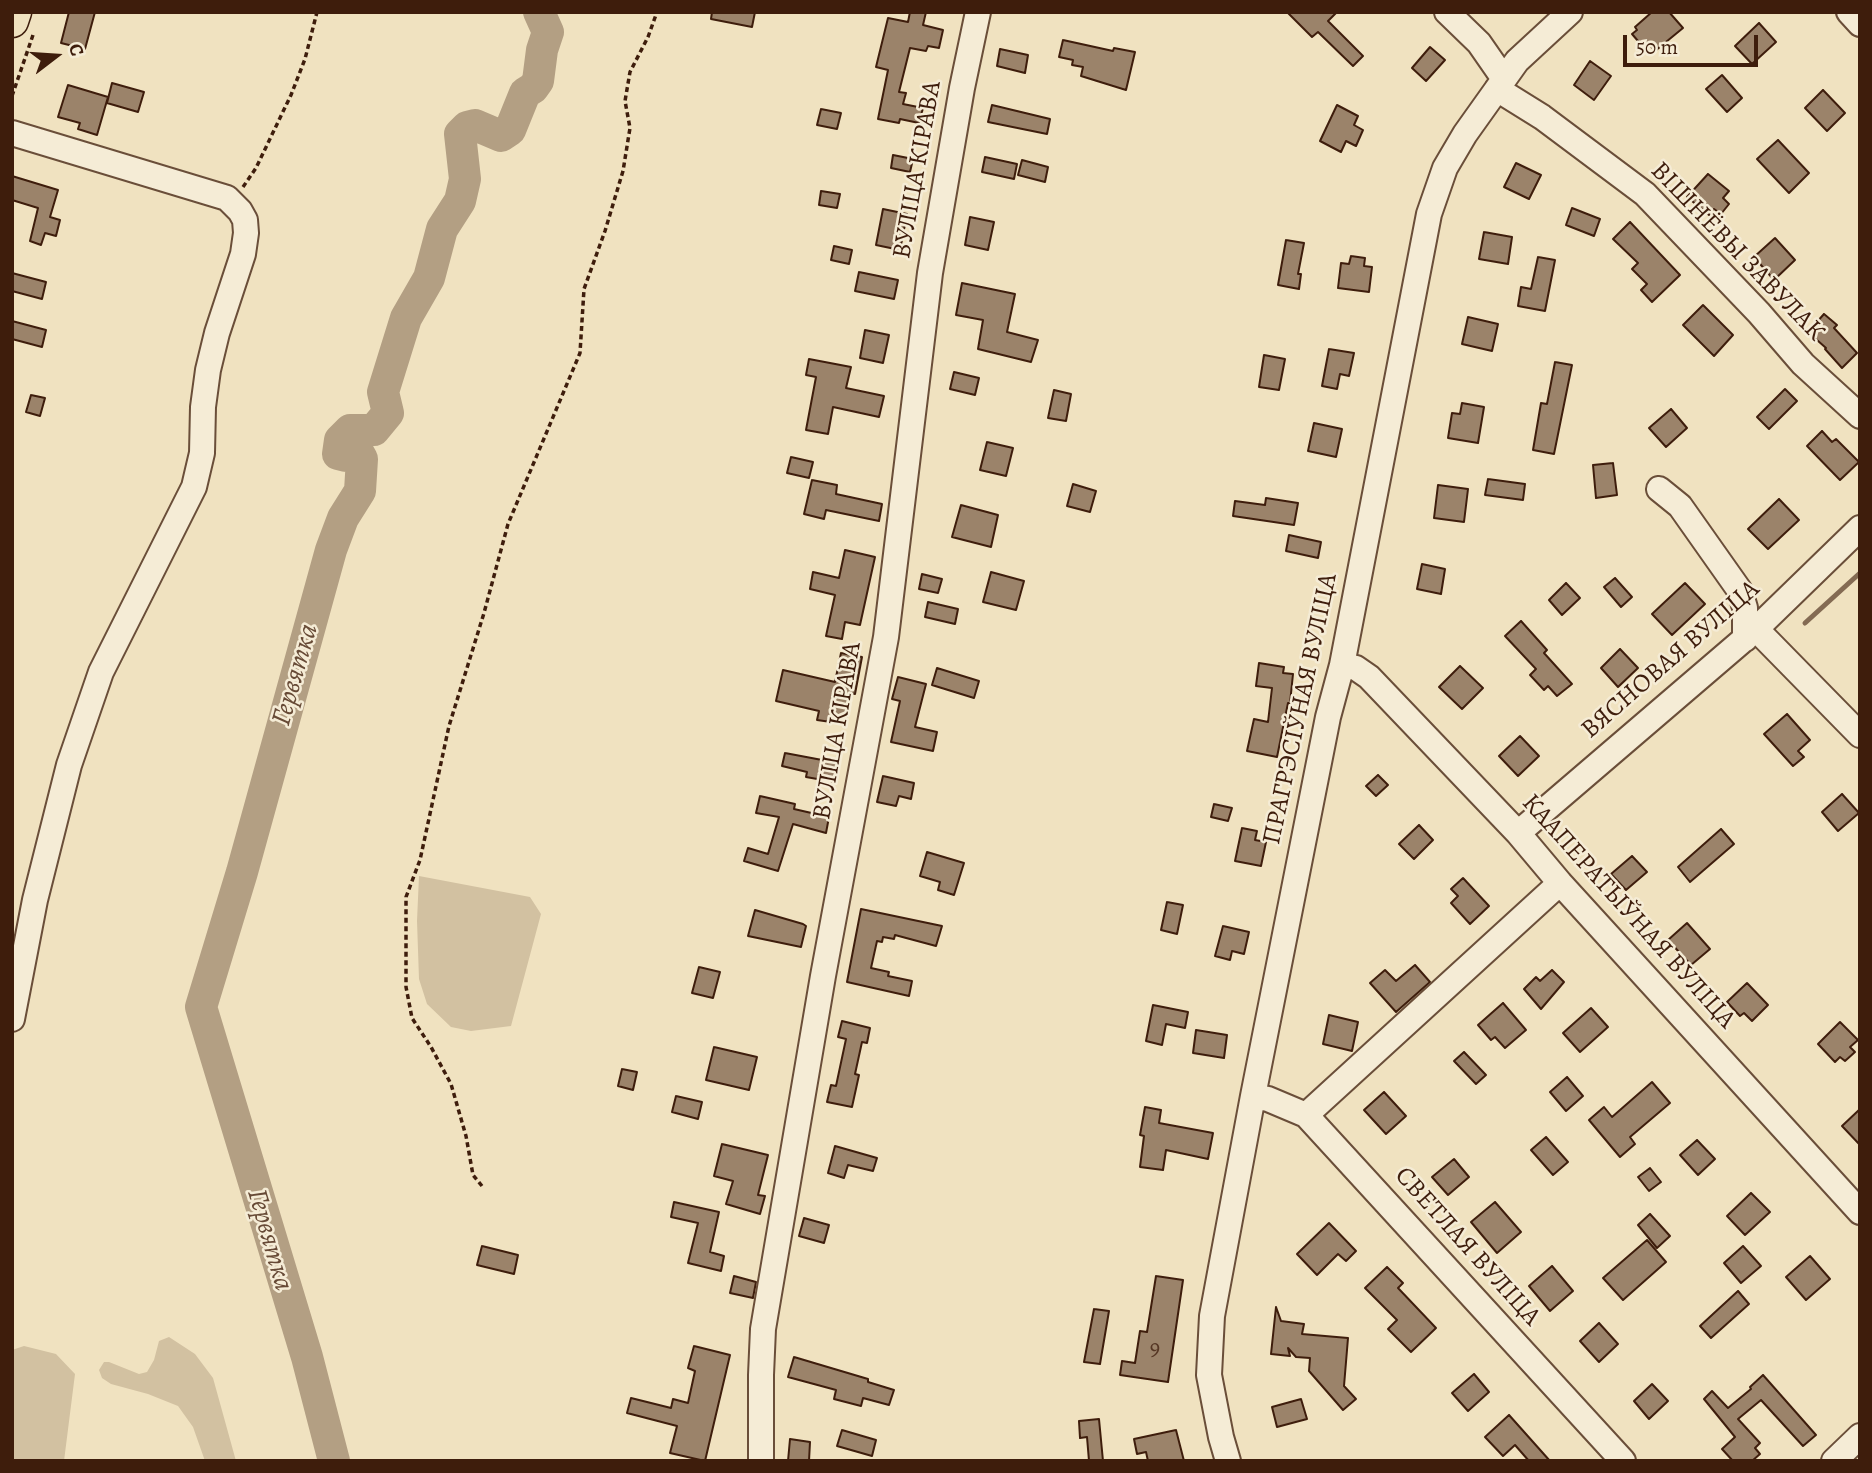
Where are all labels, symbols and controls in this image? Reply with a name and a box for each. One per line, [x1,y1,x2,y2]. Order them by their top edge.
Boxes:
north arrow [21,21,91,91]
scale bar [1627,21,1762,65]
text: 50 m [1636,33,1678,61]
text: С [62,40,90,59]
street label: ВУЛІЦА КІРАВА [887,79,949,261]
street label: ВІШНЁВЫ ЗАВУЛАК [1643,156,1831,348]
street label: ПРАГРЭСІЎНАЯ ВУЛІЦА [1257,571,1345,847]
street label: ВЯСНОВАЯ ВУЛІЦА [1575,574,1767,746]
water label: Гервятка [265,620,327,730]
street label: ВУЛІЦА КІРАВА [807,640,869,822]
street label: КААПЕРАТЫЎНАЯ ВУЛІЦА [1514,788,1742,1036]
street label: СВЕТЛАЯ ВУЛІЦА [1387,1161,1547,1333]
water label: Гервятка [238,1185,300,1295]
house number: 9 [1150,1335,1160,1363]

